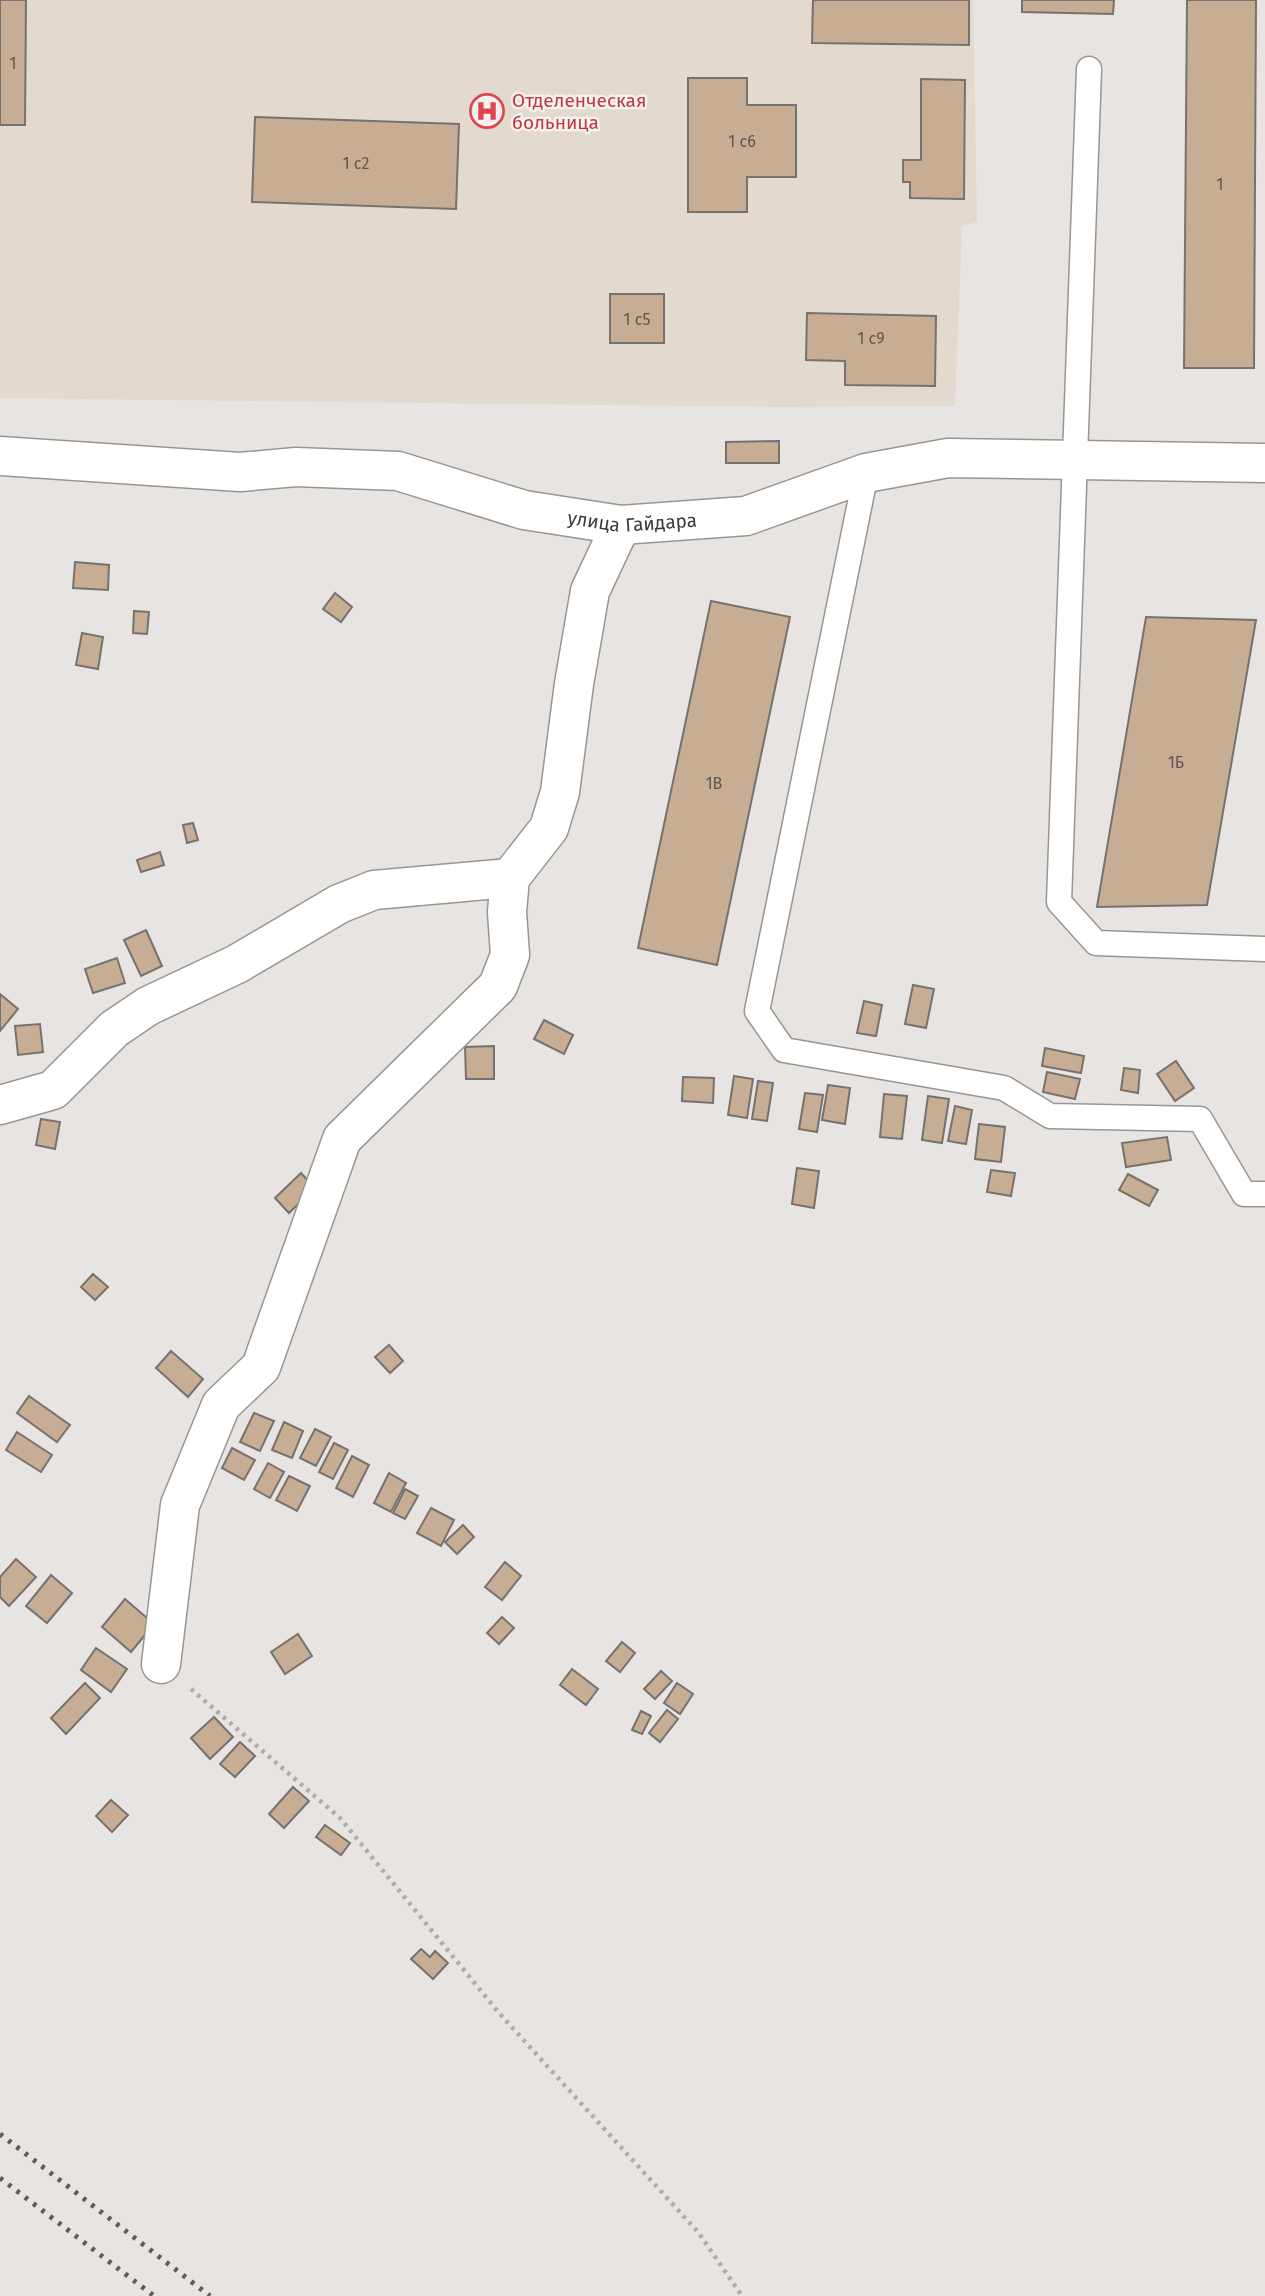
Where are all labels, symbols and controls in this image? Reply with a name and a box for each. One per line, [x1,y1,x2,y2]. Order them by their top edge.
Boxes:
house number: 1 [10,54,16,73]
place label: Отделенческая больница [512,89,646,134]
hospital icon: Отделенческая больница [468,92,506,130]
house number: 1 с6 [728,132,756,151]
house number: 1 с2 [343,154,369,173]
house number: 1 [1217,175,1223,194]
house number: 1 с5 [624,310,650,329]
house number: 1 с9 [857,329,885,348]
street label: улица Гайдара [566,506,698,537]
house number: 1Б [1168,753,1184,772]
house number: 1В [706,774,723,793]

